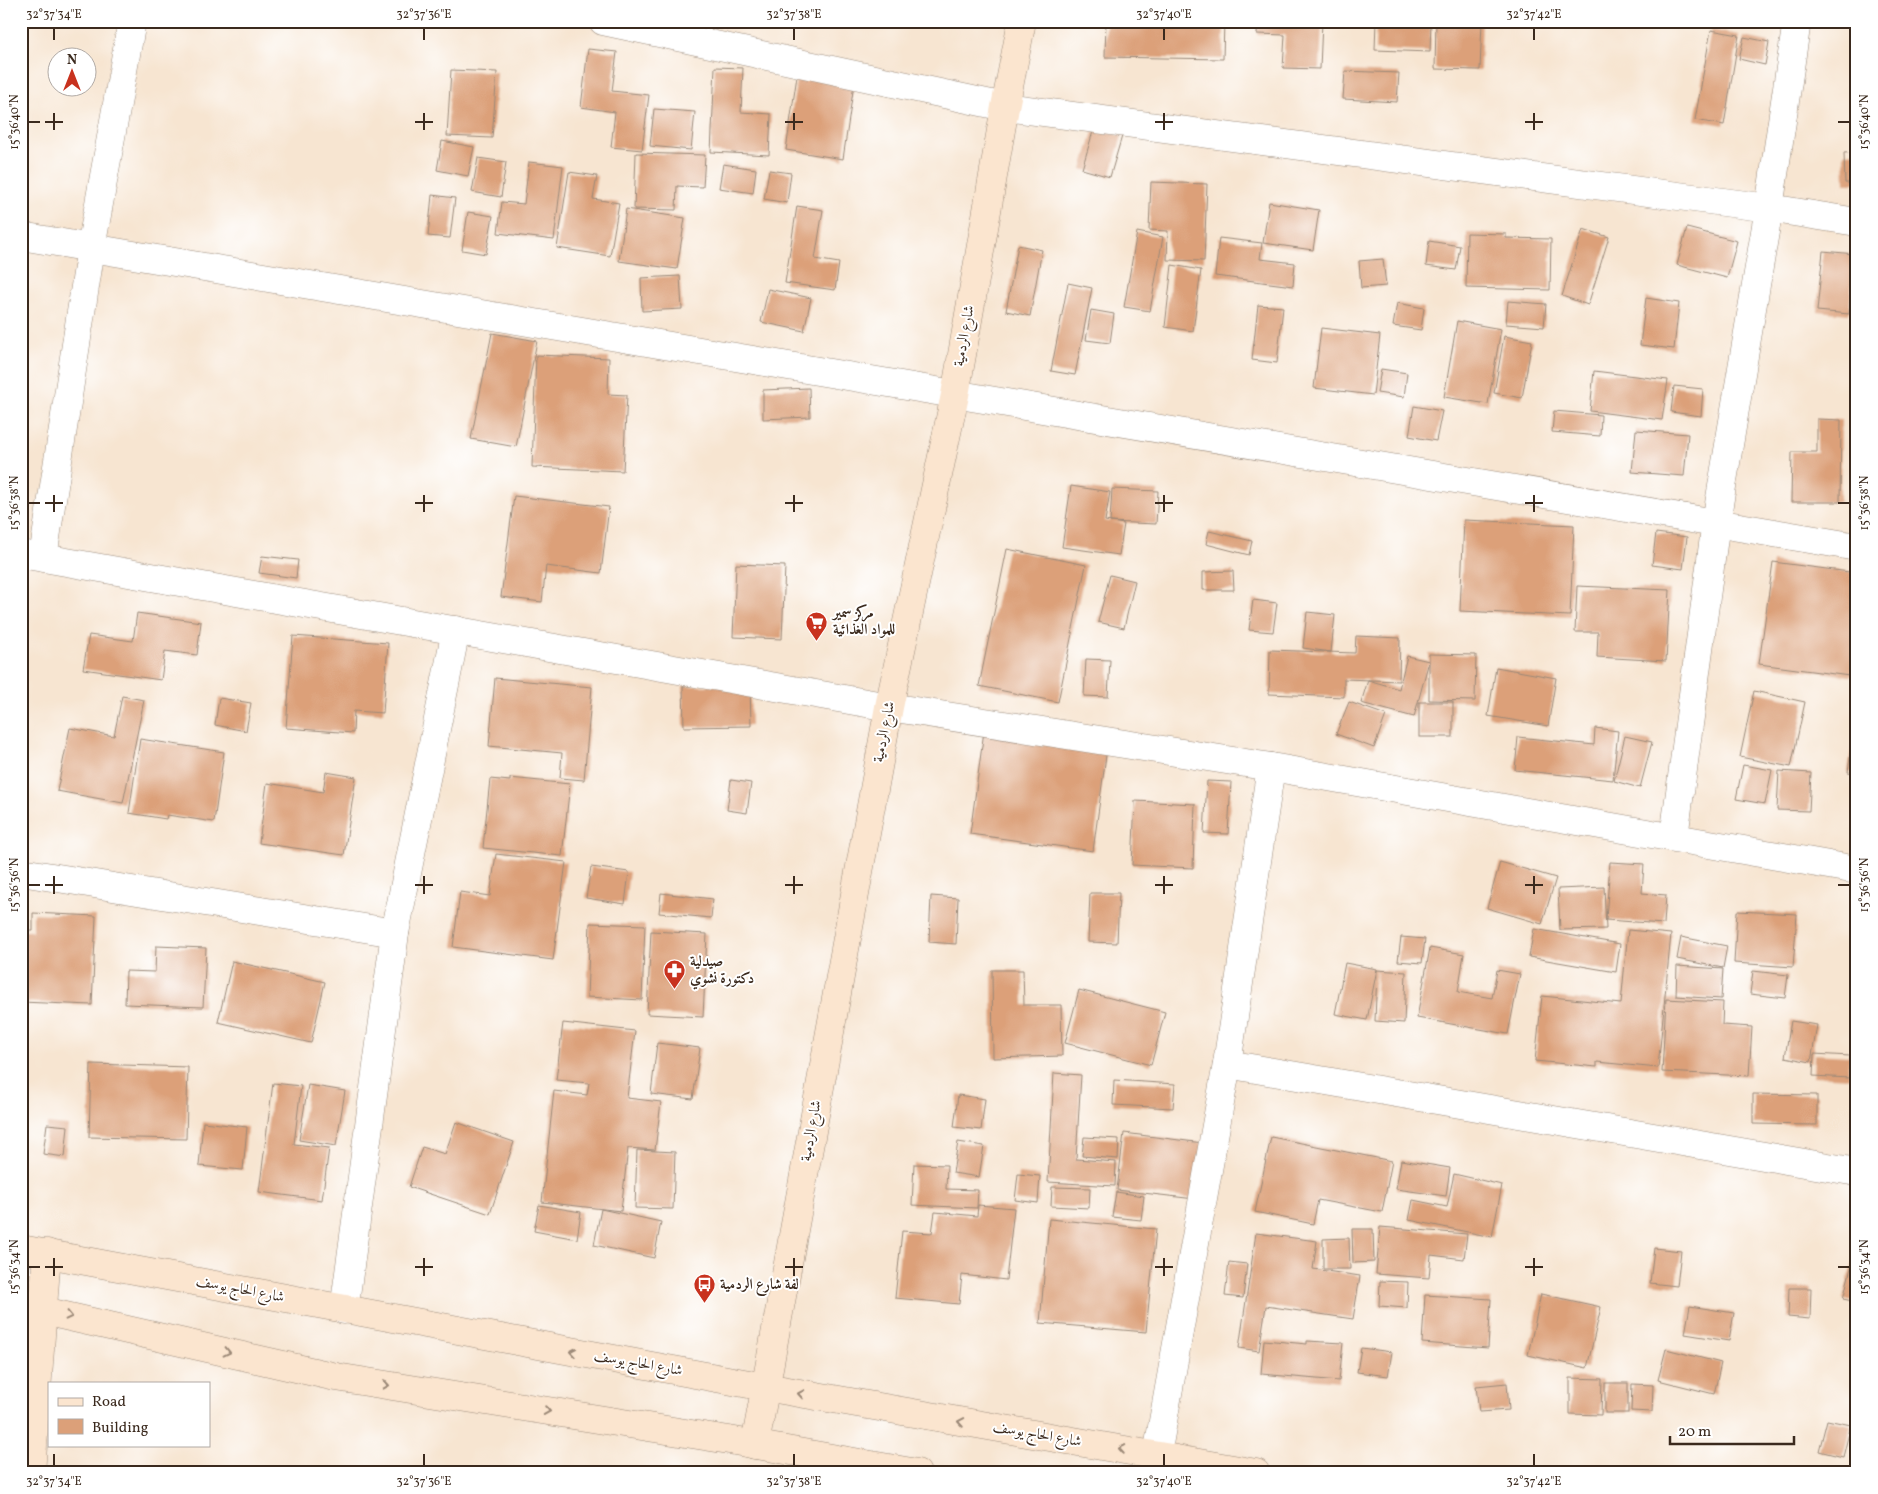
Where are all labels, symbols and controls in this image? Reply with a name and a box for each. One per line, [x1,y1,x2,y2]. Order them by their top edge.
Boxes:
text: 32°37'34"E [26,7,82,23]
text: 32°37'36"E [397,7,451,23]
text: 32°37'38"E [767,7,821,23]
text: 32°37'40"E [1136,7,1192,23]
text: 32°37'42"E [1507,7,1561,23]
north arrow [48,48,98,98]
text: N [67,51,77,70]
text: 15°36'40"N [7,94,23,150]
text: 15°36'40"N [1857,94,1873,150]
street label: شارع الردمية [949,304,982,368]
text: 15°36'38"N [7,476,23,530]
text: 15°36'38"N [1857,476,1873,530]
place label: مركز سمير للمواد الغذائية [831,603,895,641]
supermarket icon: مركز سمير للمواد الغذائية [805,610,829,641]
street label: شارع الردمية [869,700,902,765]
text: 15°36'36"N [7,858,23,912]
text: 15°36'36"N [1857,858,1873,912]
place label: صيدلية دكتورة نشوي [690,952,754,990]
pharmacy icon: صيدلية دكتورة نشوي [662,959,686,990]
street label: شارع الردمية [796,1099,829,1163]
text: 15°36'34"N [7,1239,23,1295]
text: 15°36'34"N [1857,1239,1873,1295]
street label: شارع الحاج يوسف [194,1271,286,1310]
bus stop icon: لفة شارع الردمية [692,1273,716,1304]
place label: لفة شارع الردمية [720,1275,799,1296]
one-way arrow [65,1310,73,1321]
one-way arrow [223,1346,232,1357]
street label: شارع الحاج يوسف [592,1346,684,1383]
one-way arrow [568,1348,577,1358]
one-way arrow [382,1380,391,1390]
legend [48,1382,210,1446]
one-way arrow [797,1389,806,1399]
text: Road [92,1392,126,1413]
one-way arrow [543,1405,551,1416]
scale bar [1670,1414,1794,1446]
one-way arrow [957,1417,966,1427]
street label: شارع الحاج يوسف [991,1417,1083,1454]
text: Building [92,1418,149,1439]
text: 20 m [1678,1422,1711,1443]
one-way arrow [1117,1445,1126,1455]
text: 32°37'34"E [26,1474,82,1490]
text: 32°37'36"E [397,1474,451,1490]
text: 32°37'38"E [767,1474,821,1490]
text: 32°37'40"E [1136,1474,1192,1490]
text: 32°37'42"E [1507,1474,1561,1490]

